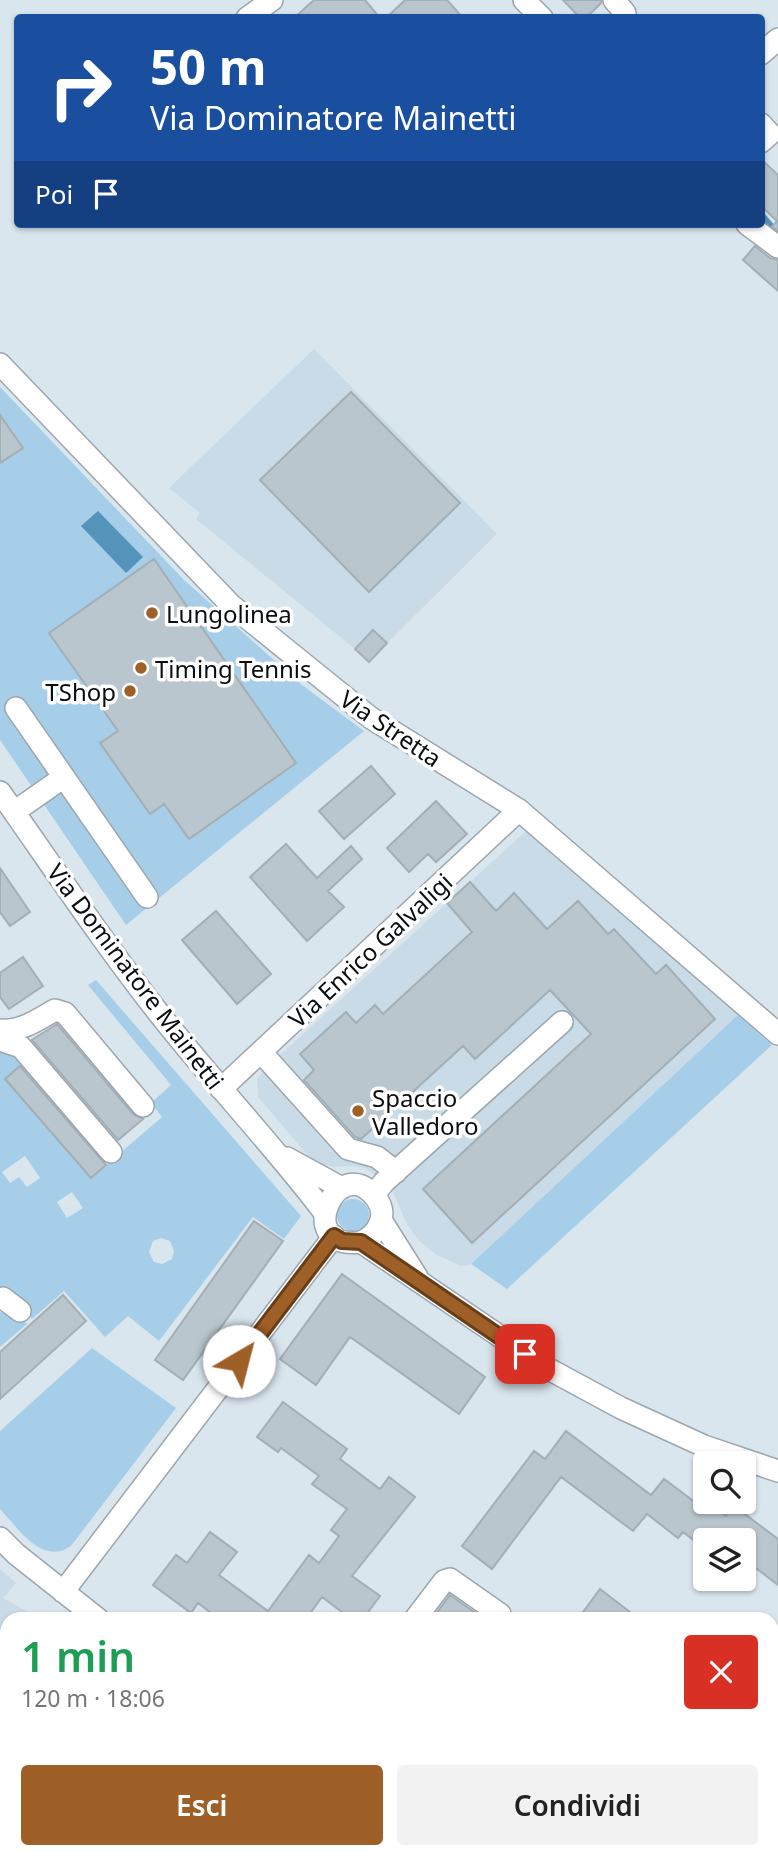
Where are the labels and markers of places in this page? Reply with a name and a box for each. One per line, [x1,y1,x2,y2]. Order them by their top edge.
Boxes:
place label: Lungolinea [166,597,292,630]
marker: Lungolinea [144,605,160,621]
place label: Timing Tennis [155,652,312,685]
marker: Timing Tennis [133,660,149,676]
place label: TShop [45,675,116,708]
marker: TShop [122,683,138,699]
place label: Spaccio Valledoro [372,1081,479,1142]
marker: Spaccio Valledoro [350,1103,366,1119]
pin [495,1324,555,1384]

